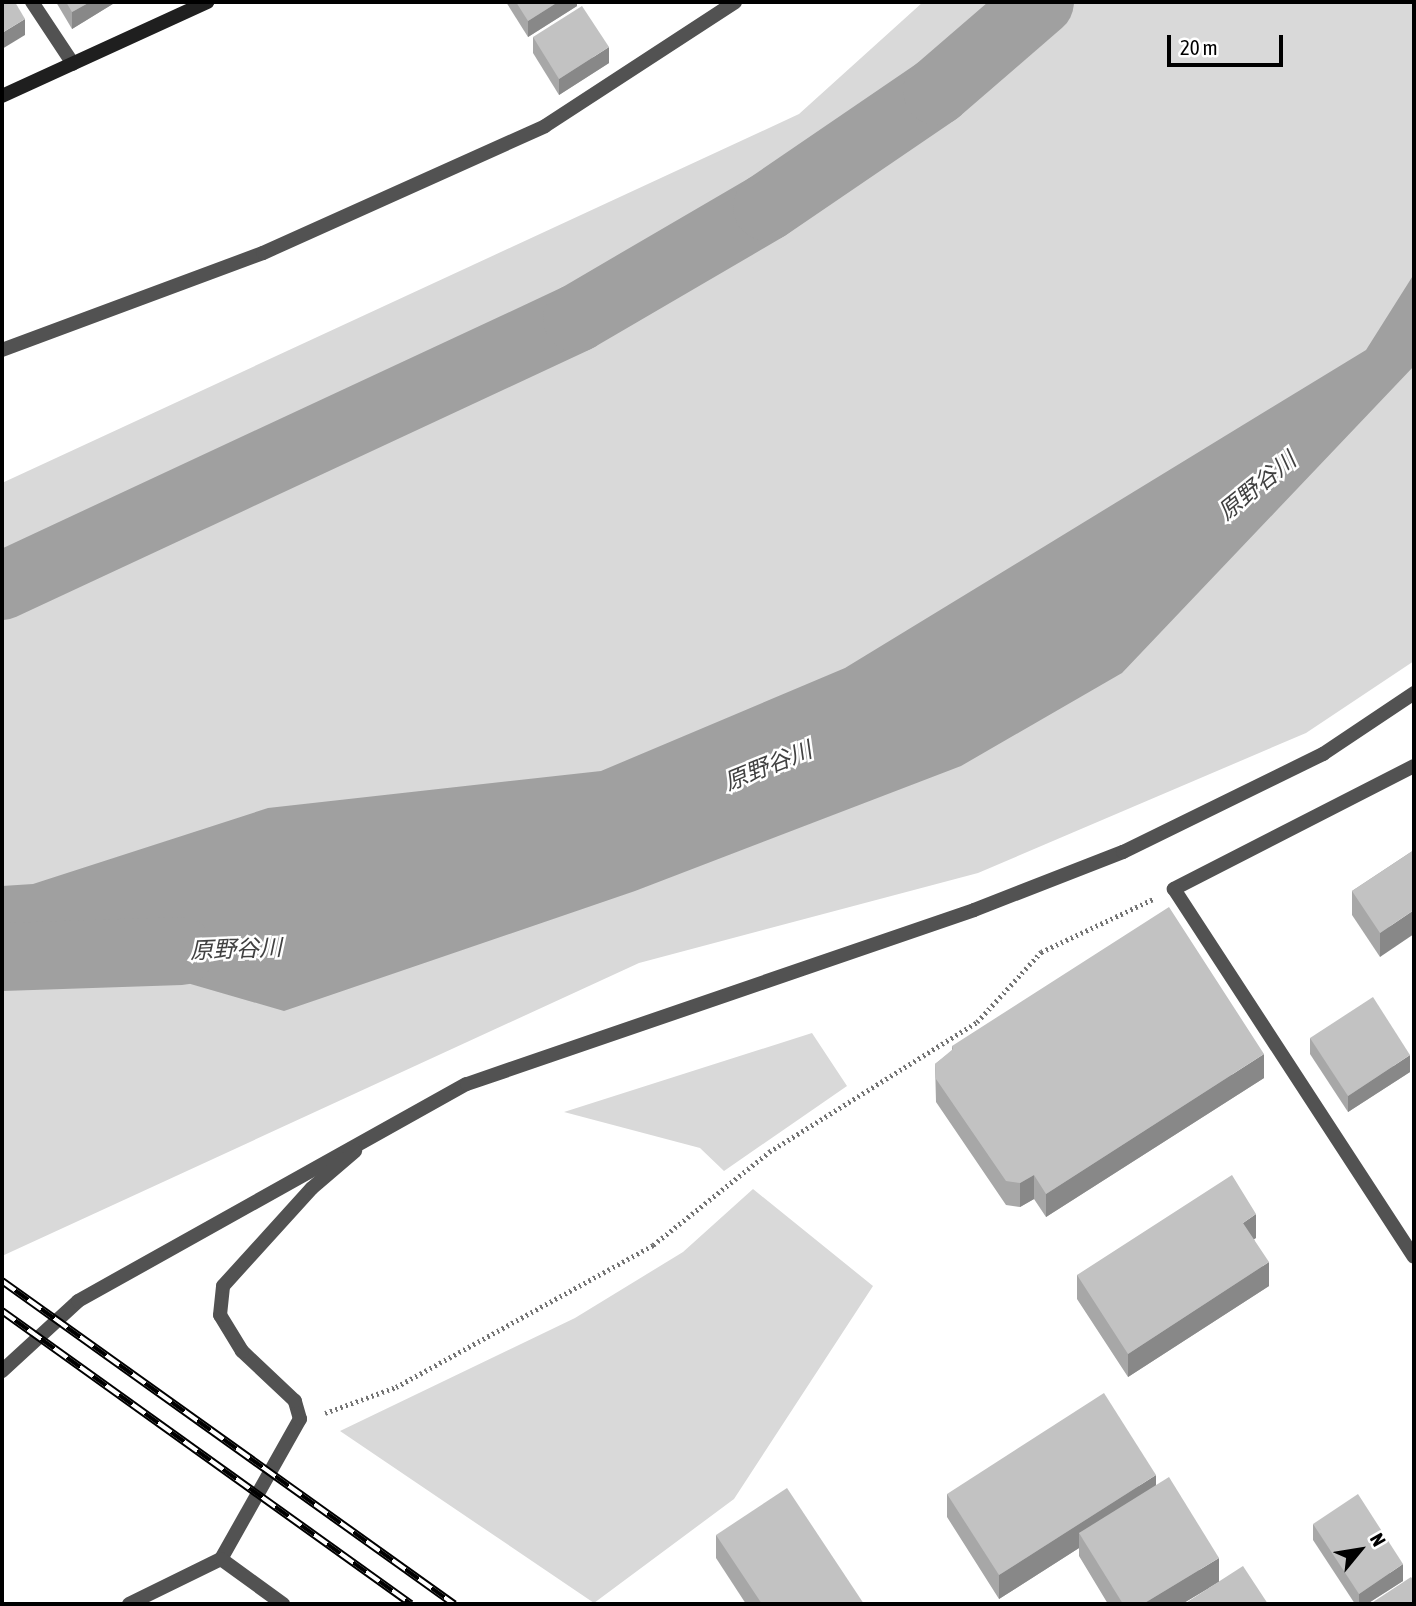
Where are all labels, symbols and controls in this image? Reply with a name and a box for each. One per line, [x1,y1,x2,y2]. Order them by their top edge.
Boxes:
scale bar [1171,21,1286,65]
text: 20 m [1180,35,1218,59]
water label: 原野谷川 [1213,446,1301,526]
water label: 原野谷川 [720,736,816,796]
water label: 原野谷川 [190,934,282,964]
north arrow [1325,1515,1395,1585]
text: N [1366,1529,1391,1550]

